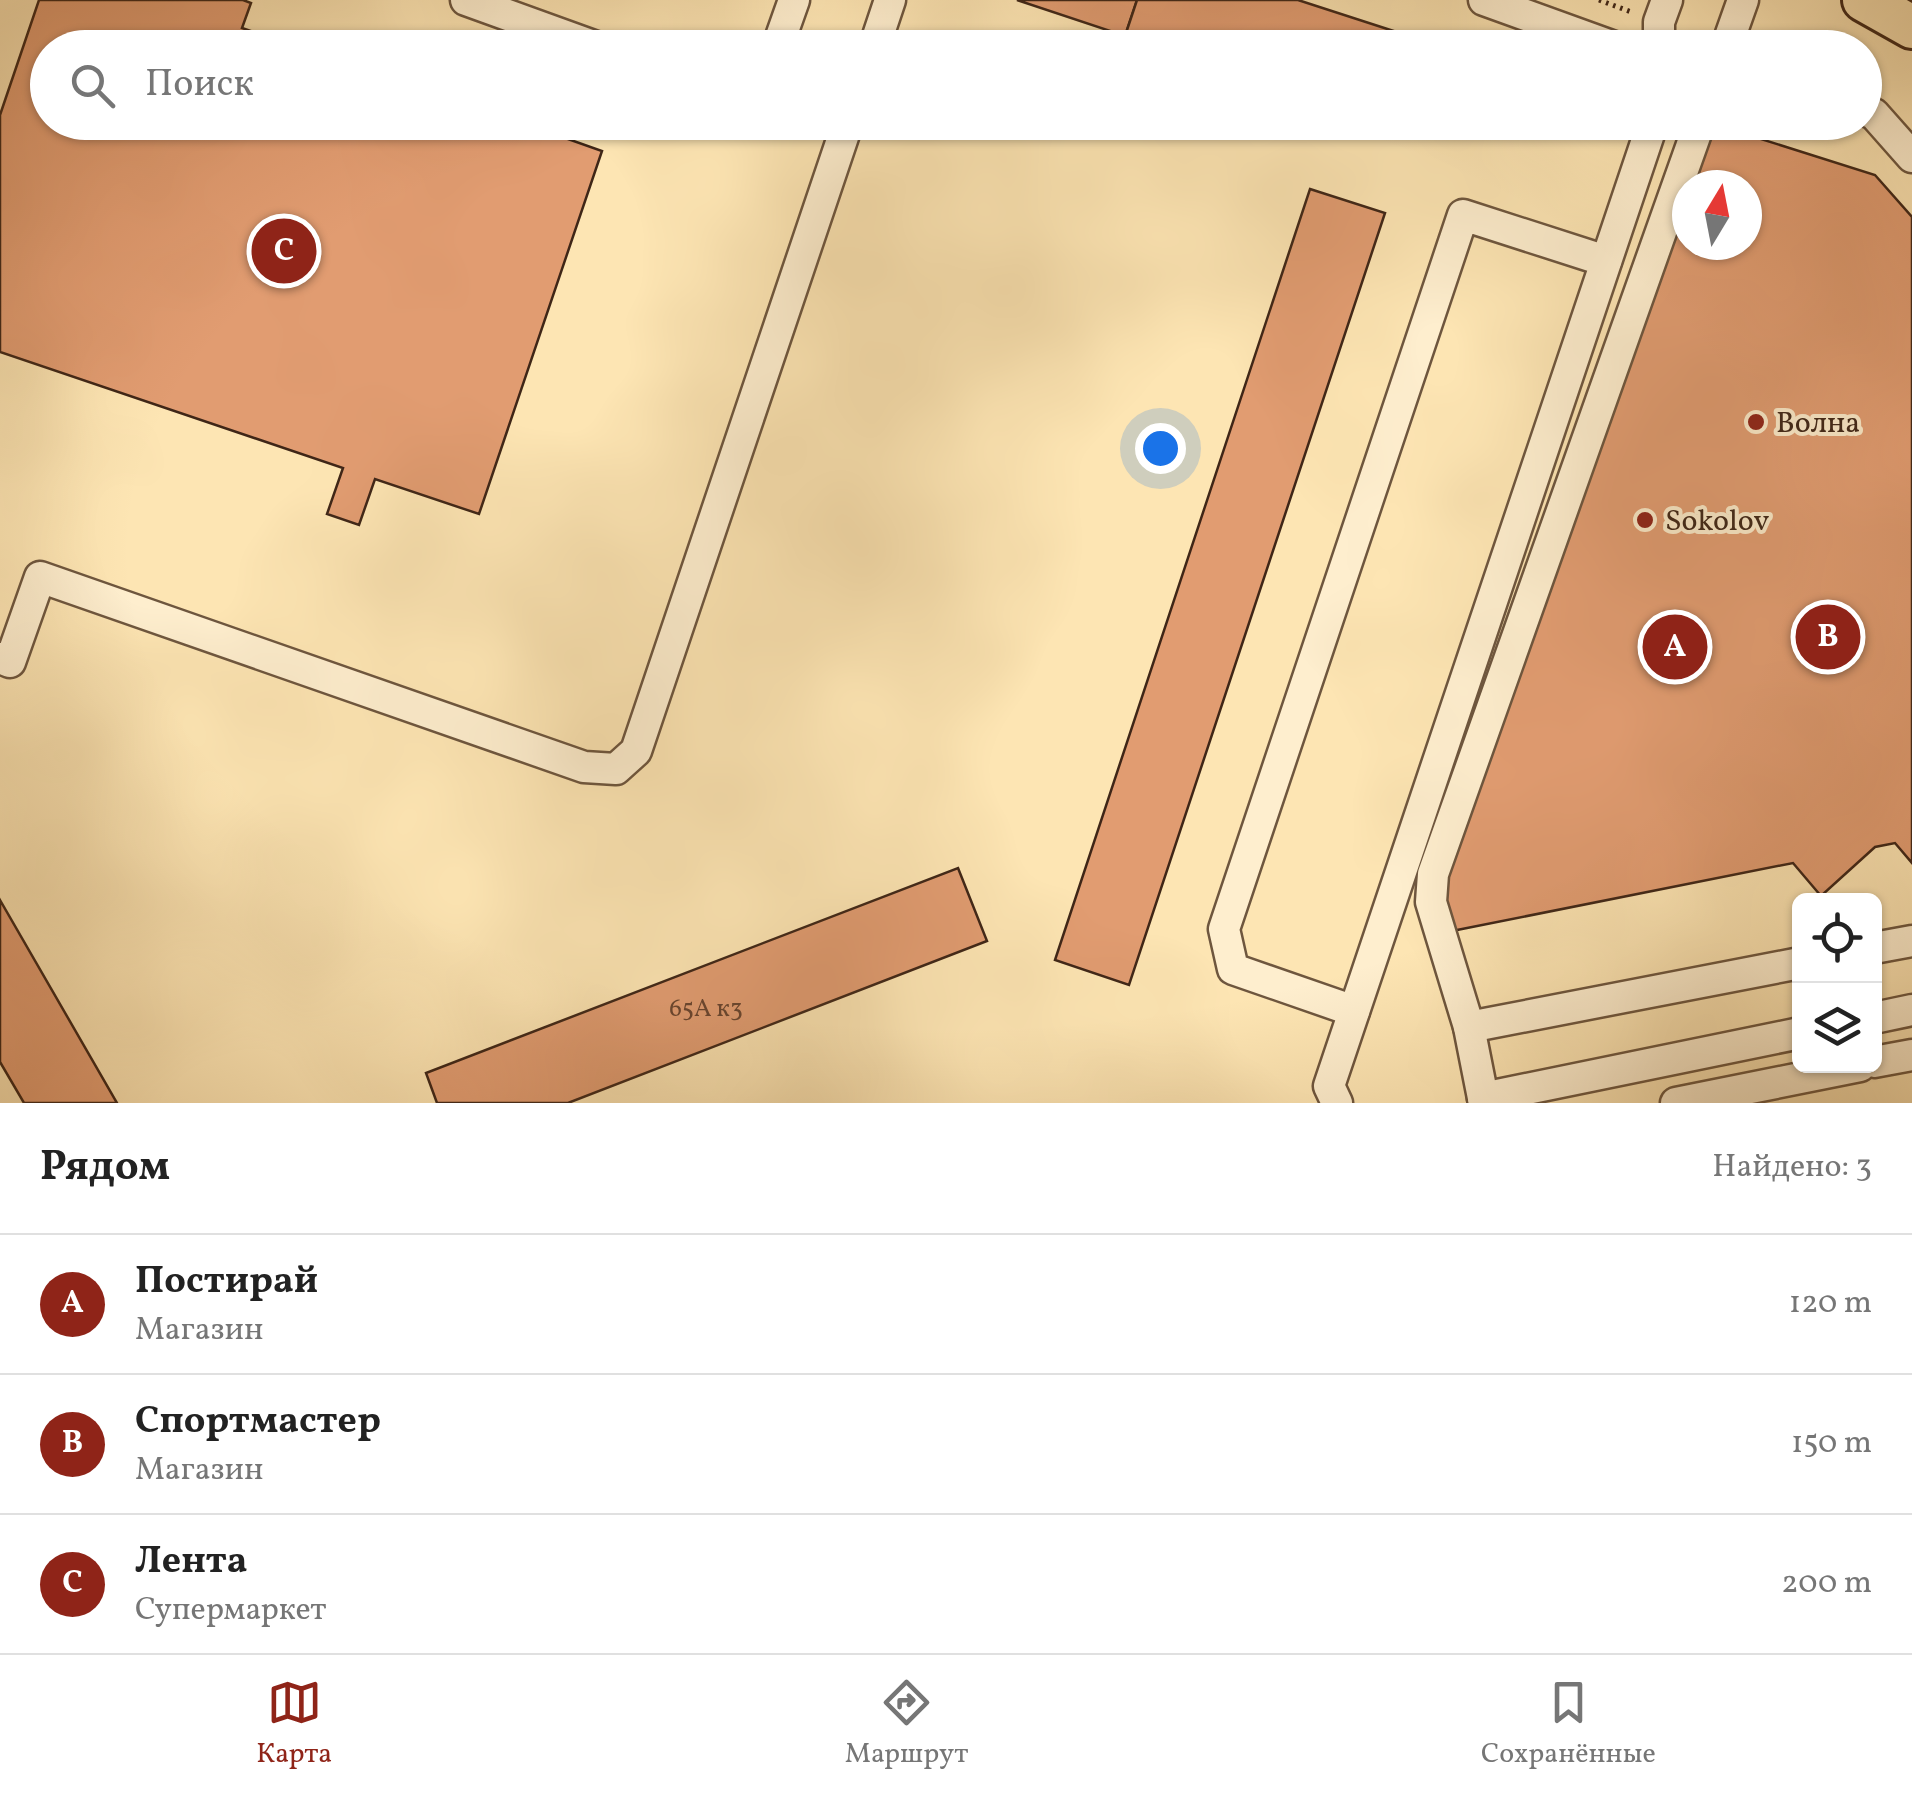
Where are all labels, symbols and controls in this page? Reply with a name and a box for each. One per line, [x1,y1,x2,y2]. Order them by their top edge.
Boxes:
search box [30,30,1882,140]
icon: search [65,58,120,113]
text: Поиск [145,59,254,112]
north arrow [1672,170,1762,260]
pin: C [252,214,316,288]
place label: Волна [1776,403,1860,445]
marker: Волна [1745,411,1767,433]
your location [1135,423,1186,474]
place label: Sokolov [1665,501,1769,543]
marker: Sokolov [1634,509,1656,531]
pin: B [1796,600,1860,674]
pin: A [1642,610,1708,684]
map controls [1792,893,1882,1073]
button: locate [1792,893,1882,983]
button: layers [1792,983,1882,1073]
house number: 65А к3 [669,992,743,1027]
text: Рядом [40,1139,170,1198]
text: Найдено: 3 [1712,1146,1872,1190]
text: Постирай [135,1256,318,1309]
text: A [61,1282,84,1326]
text: 120 m [1789,1282,1872,1326]
text: Магазин [135,1309,263,1353]
text: Спортмастер [135,1396,381,1449]
text: B [62,1422,83,1466]
text: 150 m [1791,1422,1872,1466]
text: Магазин [135,1449,263,1493]
text: Лента [135,1536,248,1589]
text: C [62,1562,83,1606]
text: 200 m [1781,1562,1872,1606]
text: Супермаркет [135,1589,326,1633]
tab: Карта [256,1675,332,1774]
tab: Маршрут [845,1675,968,1774]
tab: Сохранённые [1481,1675,1656,1774]

